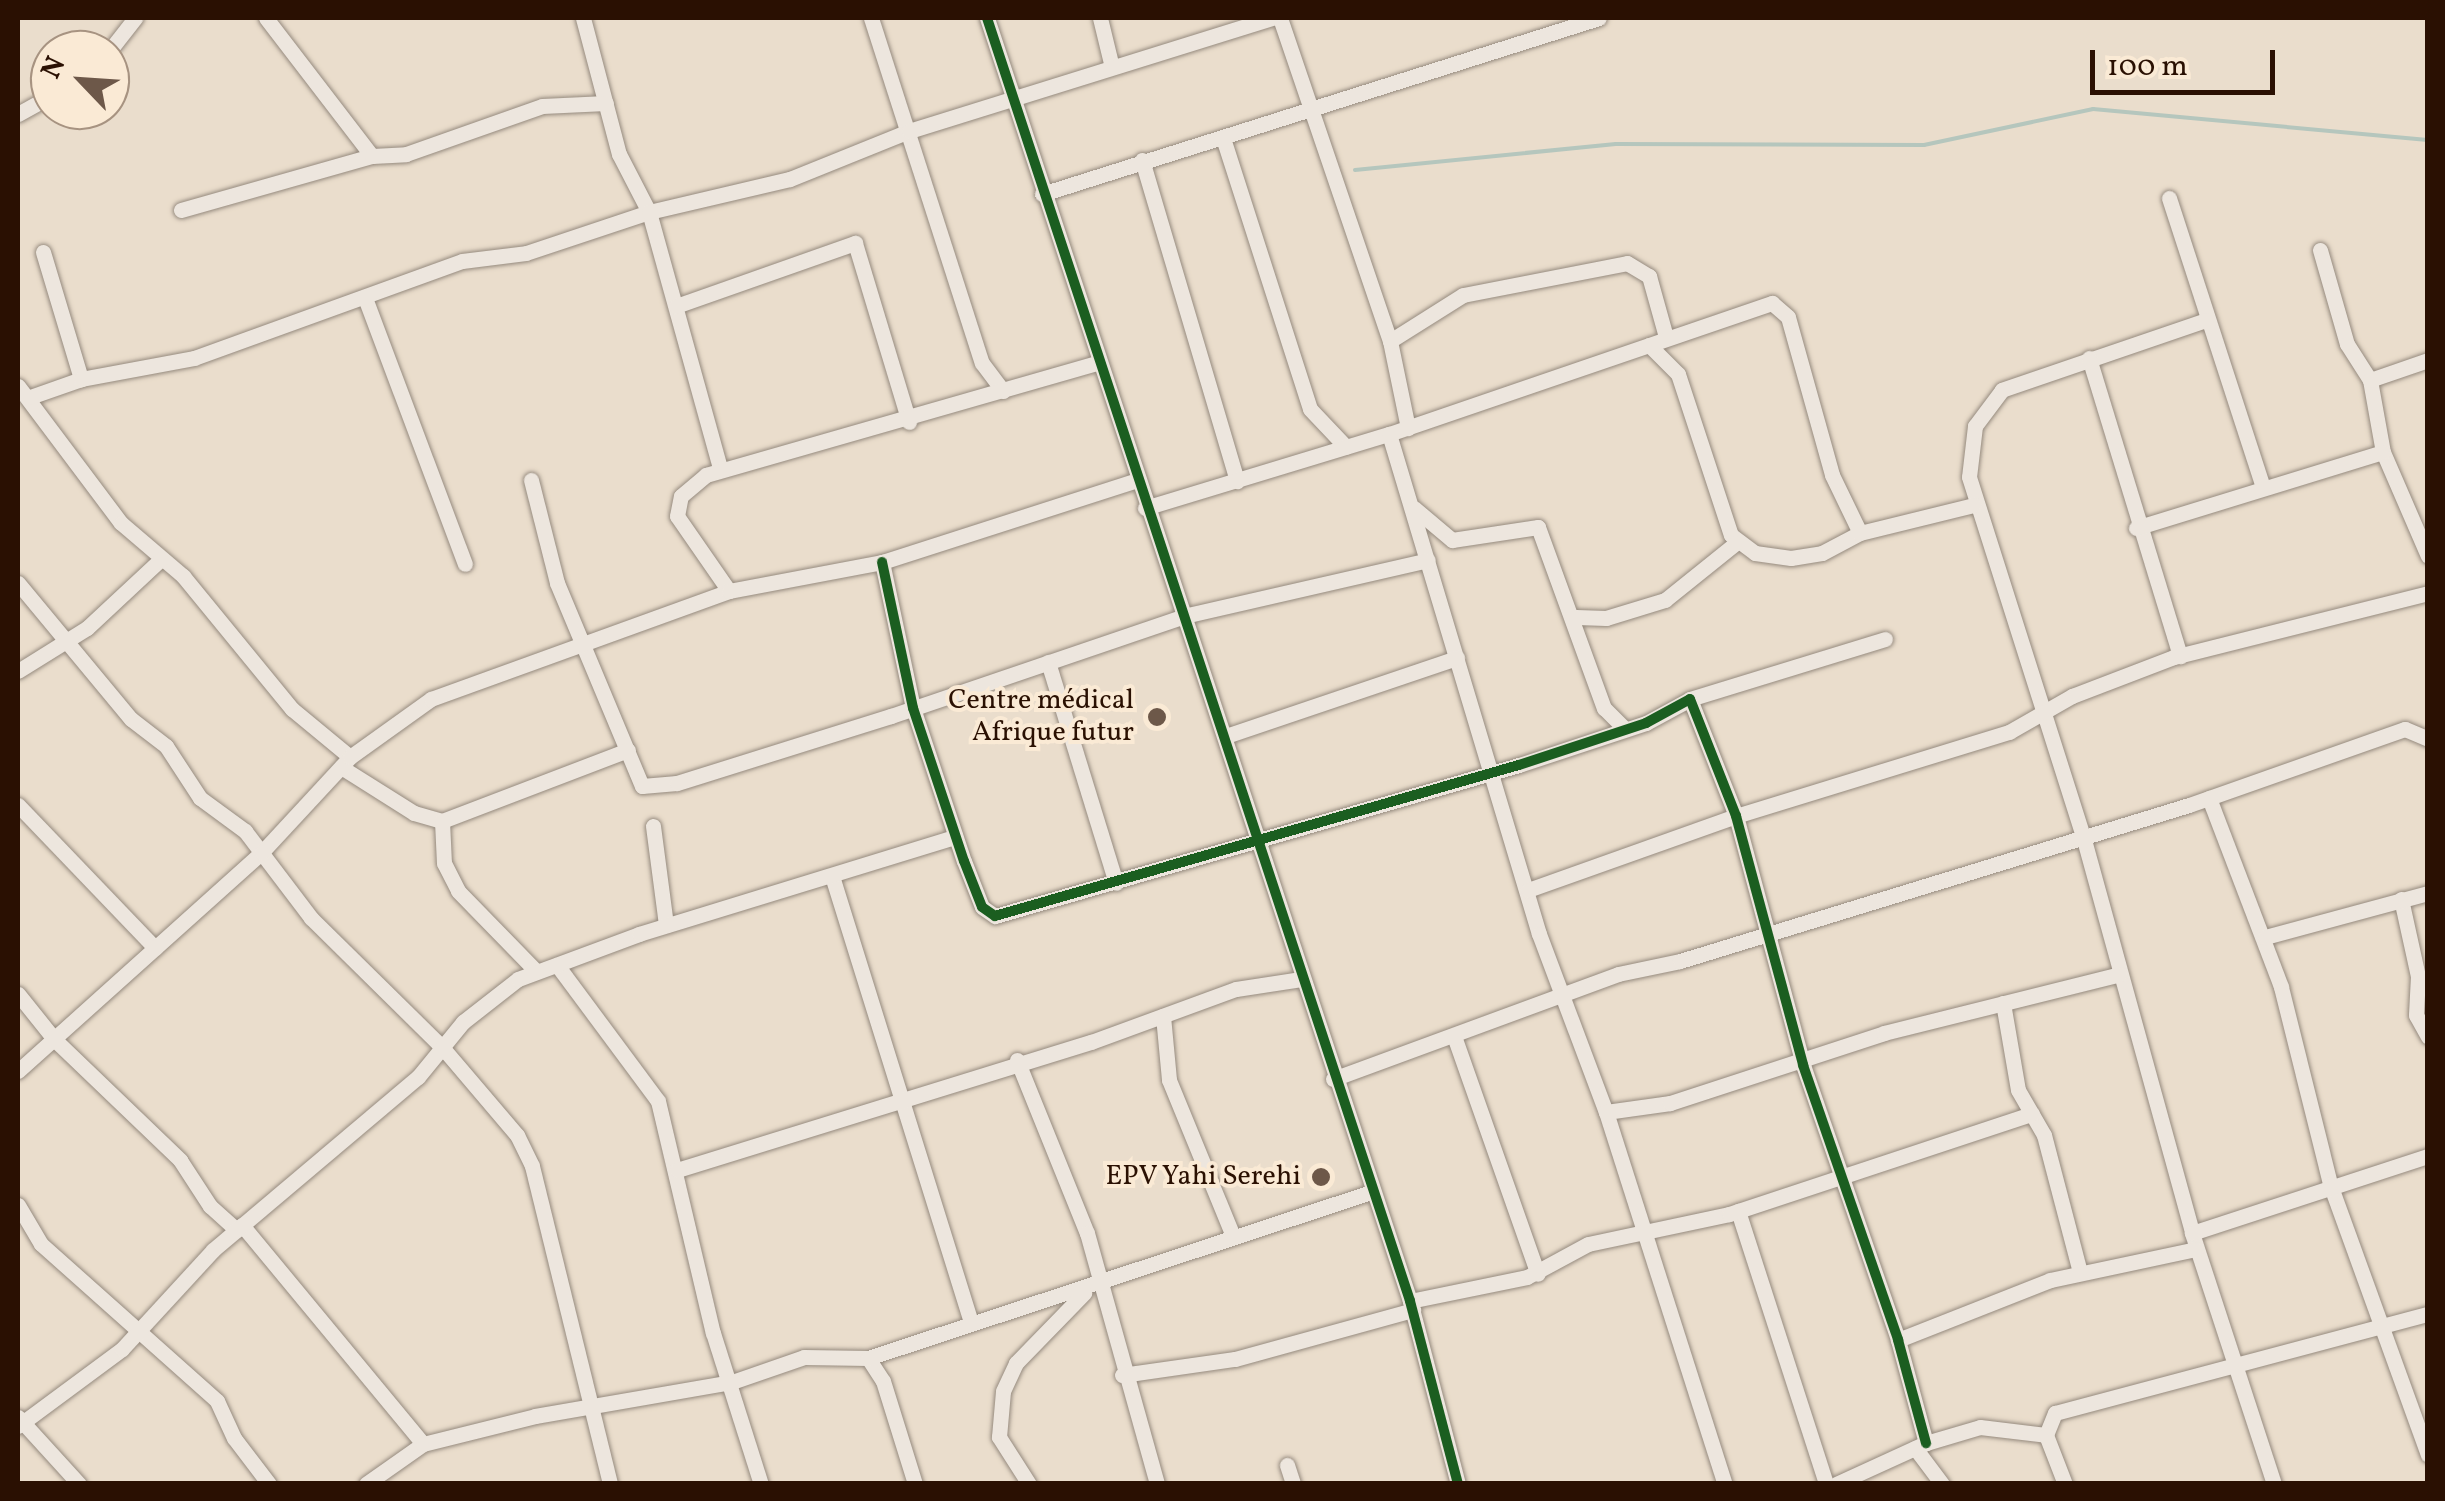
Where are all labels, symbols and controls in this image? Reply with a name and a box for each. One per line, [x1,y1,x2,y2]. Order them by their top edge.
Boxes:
north arrow [30,30,130,130]
scale bar [2095,30,2280,92]
text: 100 m [2107,46,2188,88]
text: N [32,51,76,85]
place label: Centre médical Afrique futur [948,684,1134,750]
marker: Centre médical Afrique futur [1144,704,1170,730]
place label: EPV Yahi Serehi [1104,1160,1301,1194]
marker: EPV Yahi Serehi [1310,1166,1332,1188]

